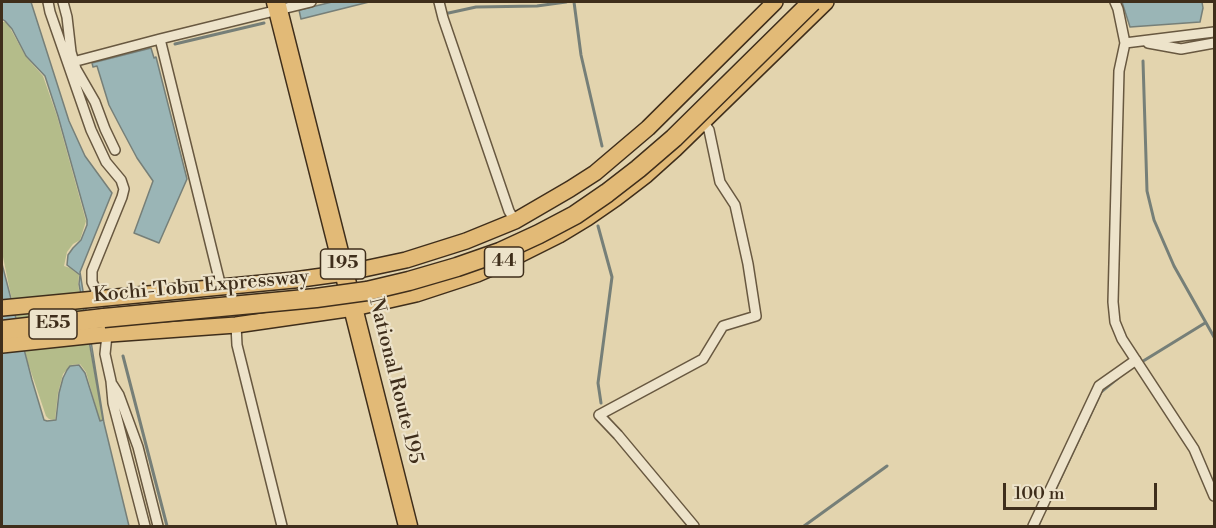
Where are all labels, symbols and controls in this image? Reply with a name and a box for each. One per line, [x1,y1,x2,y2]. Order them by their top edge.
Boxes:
road number: 44 [484,247,524,277]
road number: 195 [320,249,366,279]
street label: Kochi-Tobu Expressway [92,266,310,308]
street label: National Route 195 [363,296,427,466]
road number: E55 [29,309,77,339]
scale bar [1006,471,1160,509]
text: 100 m [1014,482,1065,505]

